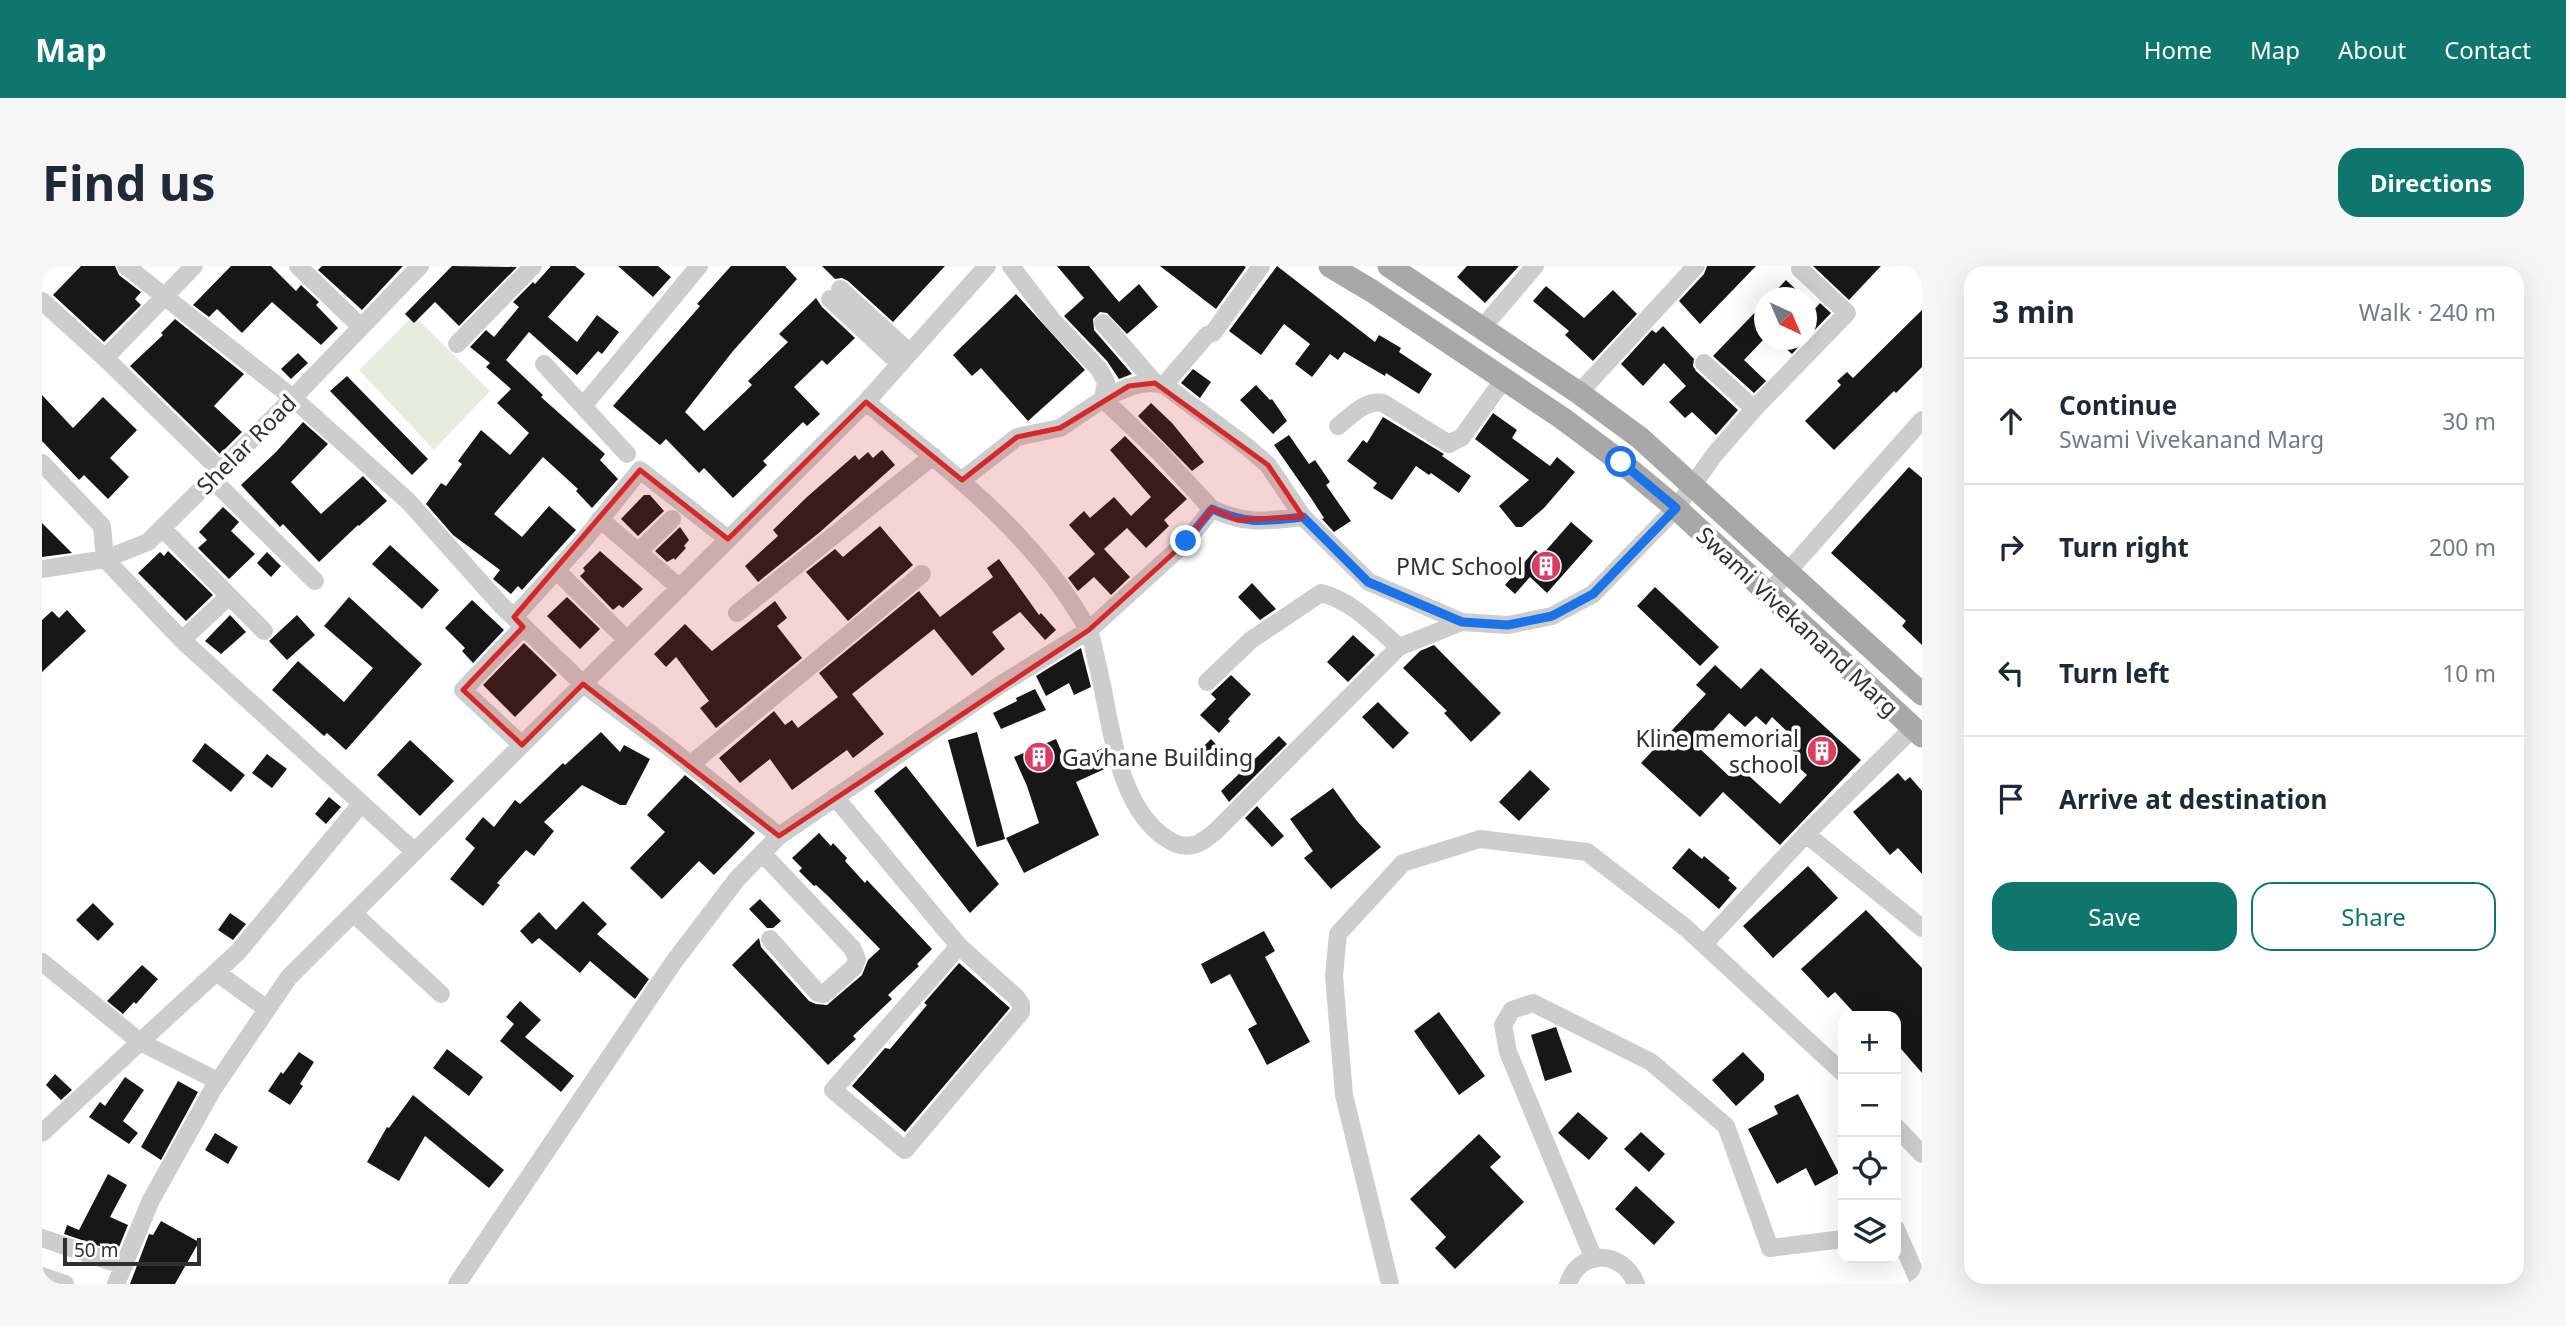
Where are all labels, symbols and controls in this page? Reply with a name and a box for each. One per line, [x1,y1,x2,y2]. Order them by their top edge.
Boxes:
text: Map [35,27,107,72]
text: Home [2144,33,2212,66]
text: Map [2250,33,2300,66]
text: About [2338,33,2406,66]
text: Contact [2444,33,2531,66]
button: Directions [2338,148,2524,217]
text: Find us [42,149,216,215]
north arrow [1754,287,1817,350]
text: 3 min [1992,291,2075,332]
text: Walk · 240 m [2359,296,2496,328]
street label: Shelar Road [189,387,303,501]
text: Continue [2059,387,2177,423]
icon: ahead [1992,402,2030,440]
text: 30 m [2442,405,2496,437]
text: Swami Vivekanand Marg [2059,423,2324,455]
route start [1605,446,1636,477]
street label: Swami Vivekanand Marg [1690,519,1906,723]
route end [1170,525,1201,556]
icon: right [1992,528,2030,566]
text: Turn right [2059,529,2189,565]
text: 200 m [2429,531,2496,563]
building icon: PMC School [1529,549,1563,583]
place label: PMC School [1396,550,1523,582]
icon: left [1992,654,2030,692]
text: Turn left [2059,655,2170,691]
text: 10 m [2442,657,2496,689]
place label: Kline memorial school [1636,722,1799,780]
building icon: Kline memorial school [1805,734,1839,768]
building icon: Gavhane Building [1022,740,1056,774]
place label: Gavhane Building [1062,741,1253,773]
icon: arrive [1992,780,2030,818]
text: Arrive at destination [2059,781,2328,817]
button: Save [1992,882,2237,951]
button: Share [2251,882,2496,951]
map controls [1838,1011,1901,1263]
button: + [1838,1011,1901,1074]
button: − [1838,1074,1901,1137]
button: locate [1838,1137,1901,1200]
button: layers [1838,1200,1901,1263]
scale bar [63,1235,201,1267]
text: 50 m [74,1237,118,1263]

